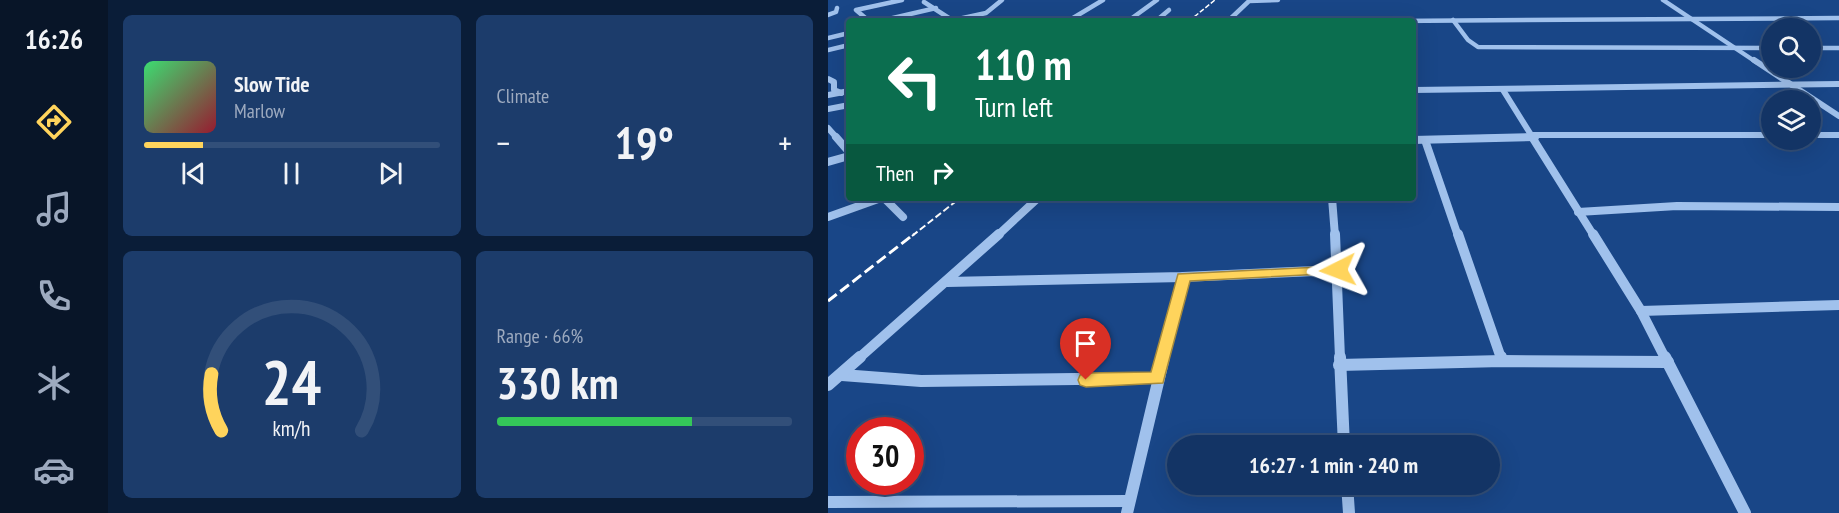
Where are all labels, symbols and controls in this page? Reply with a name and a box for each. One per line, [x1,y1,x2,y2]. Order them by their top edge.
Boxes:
map controls [1761,18,1821,150]
button: search [1761,18,1821,78]
text: 16:26 [25,22,83,56]
text: 110 m [975,37,1072,92]
icon: left [876,42,954,120]
text: Slow Tide [234,70,310,98]
text: Climate [497,83,549,109]
text: Turn left [975,90,1053,124]
button: layers [1761,90,1821,150]
text: Marlow [234,98,285,124]
icon: directions [33,101,75,143]
text: 19° [615,113,674,171]
text: − [497,121,510,164]
text: + [778,121,792,164]
icon: right [926,156,959,189]
icon: previous [177,157,210,190]
icon: pause [275,157,308,190]
icon: next [374,157,407,190]
text: Then [876,159,914,187]
icon: music [33,188,75,230]
position arrow [1306,238,1370,302]
icon: phone [33,275,75,317]
pin [1060,318,1111,380]
text: Range · 66% [497,323,583,349]
icon: arrive [1069,327,1102,360]
text: 24 [262,341,322,422]
text: 330 km [497,353,619,411]
icon: climate [33,362,75,404]
text: km/h [273,415,311,443]
speed limit sign: 30 [846,417,924,495]
icon: car [33,449,75,491]
text: 16:27 · 1 min · 240 m [1249,451,1418,479]

